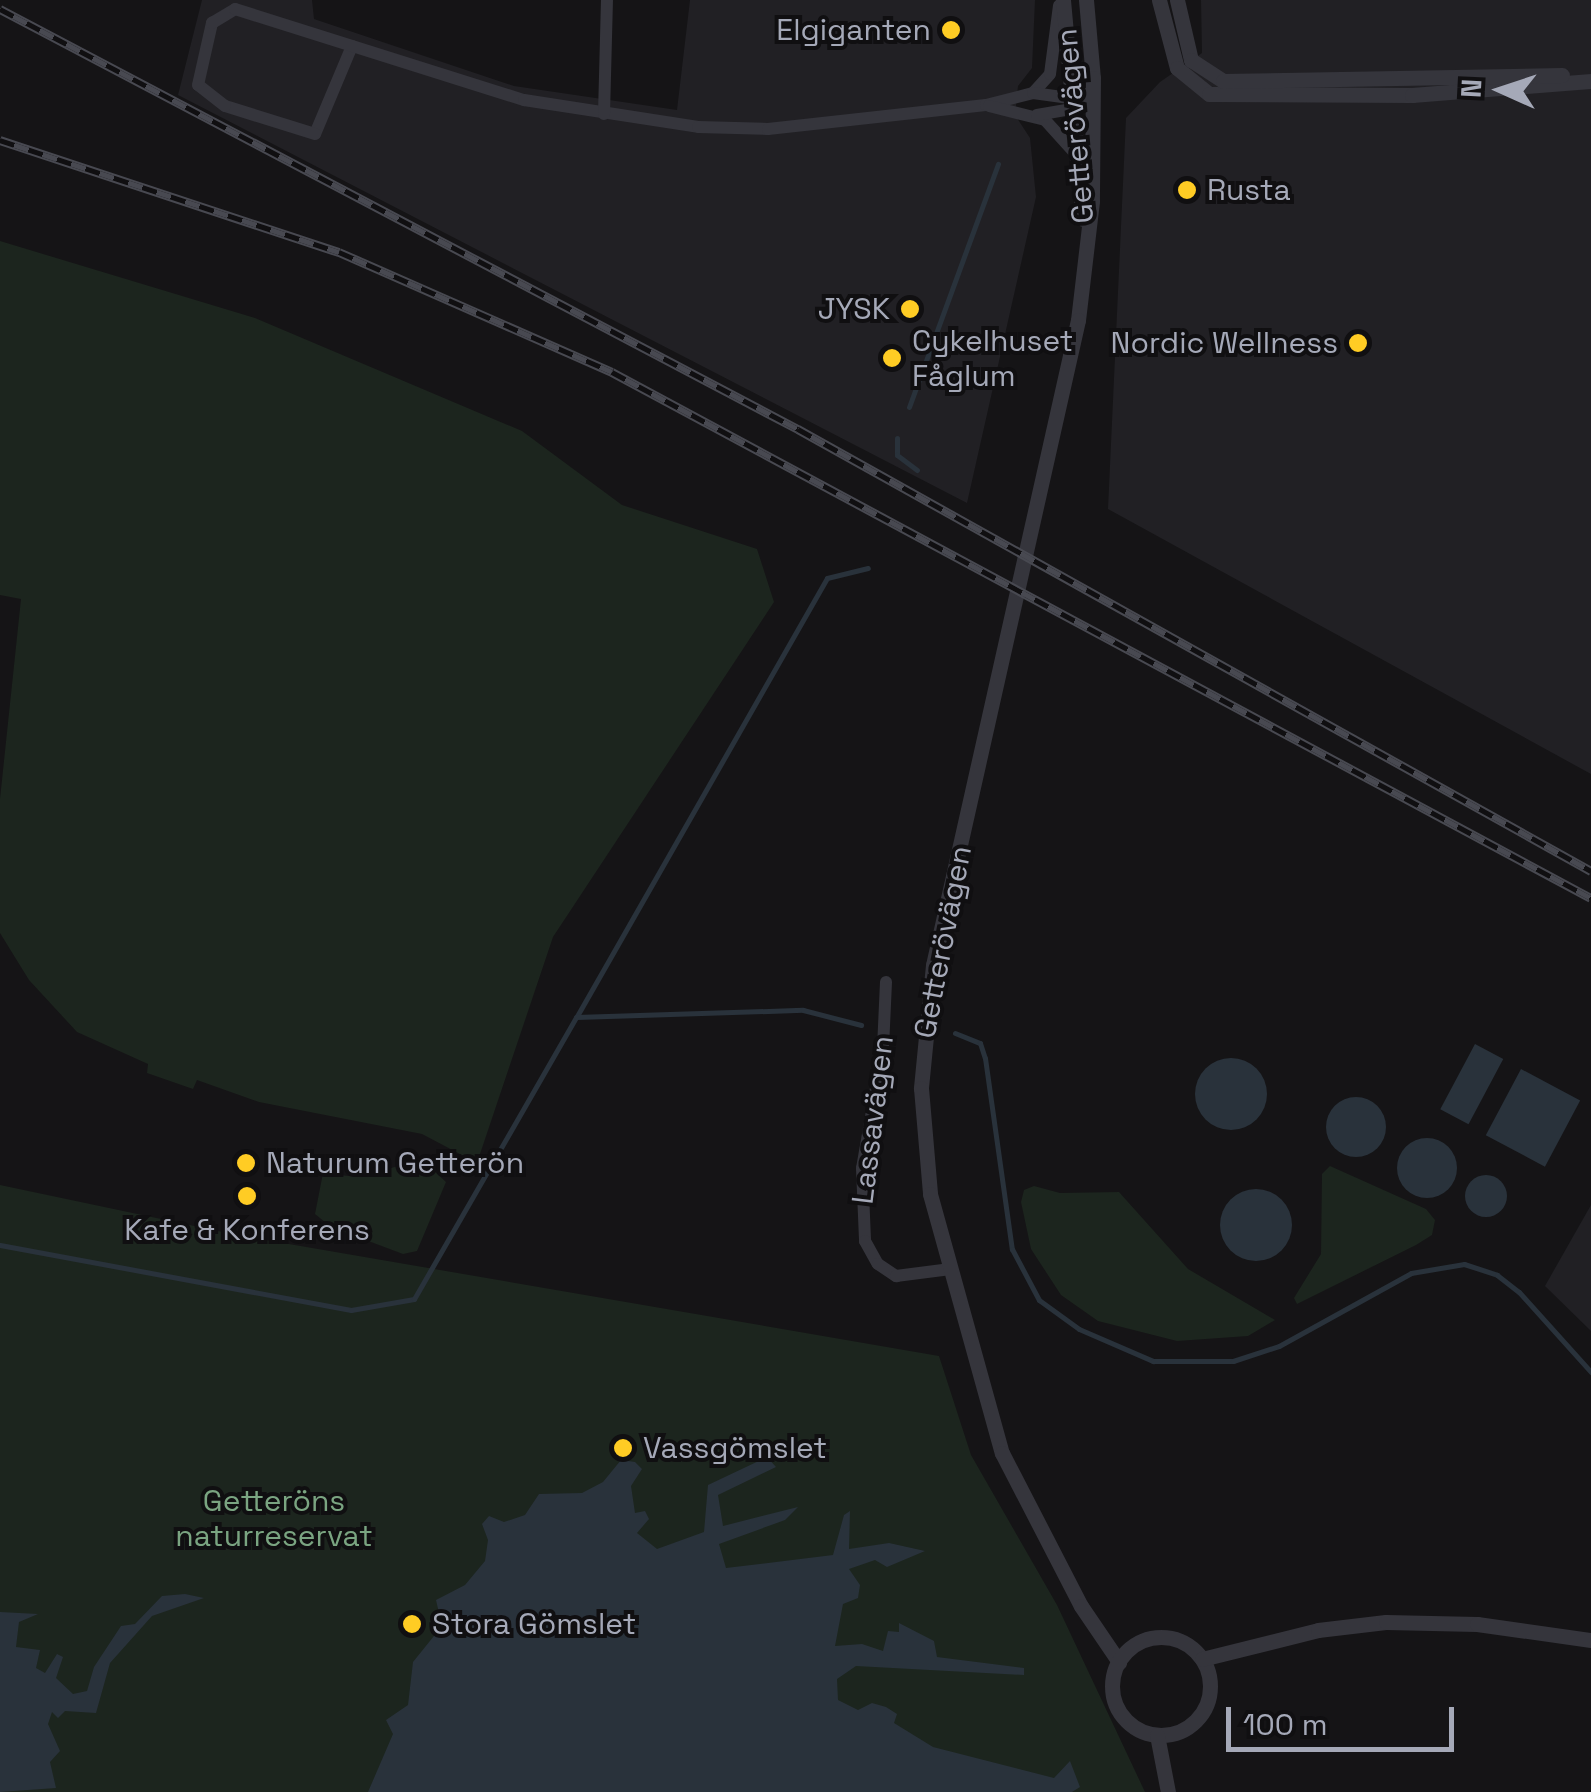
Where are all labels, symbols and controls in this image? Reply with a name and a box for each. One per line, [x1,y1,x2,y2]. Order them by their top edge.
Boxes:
place label: Elgiganten [776,12,931,48]
marker: Elgiganten [940,19,962,41]
street label: Getterövägen [1049,27,1101,225]
north arrow [1451,40,1551,140]
text: N [1453,78,1490,99]
place label: Rusta [1207,172,1291,208]
marker: Rusta [1176,179,1198,201]
place label: JYSK [818,291,890,327]
marker: JYSK [899,298,921,320]
place label: Cykelhuset Fåglum [912,323,1073,394]
place label: Nordic Wellness [1110,325,1338,361]
marker: Nordic Wellness [1347,332,1369,354]
marker: Cykelhuset Fåglum [881,347,903,369]
street label: Getterövägen [907,843,979,1041]
street label: Lassavägen [845,1034,901,1206]
place label: Naturum Getterön [266,1145,524,1181]
marker: Naturum Getterön [235,1152,257,1174]
marker: Kafe & Konferens [236,1185,258,1207]
place label: Kafe & Konferens [124,1212,370,1248]
place label: Vassgömslet [643,1430,827,1466]
marker: Vassgömslet [612,1437,634,1459]
park label: Getteröns naturreservat [175,1483,373,1554]
place label: Stora Gömslet [432,1606,636,1642]
marker: Stora Gömslet [401,1613,423,1635]
scale bar [1231,1687,1458,1749]
text: 100 m [1243,1705,1328,1744]

